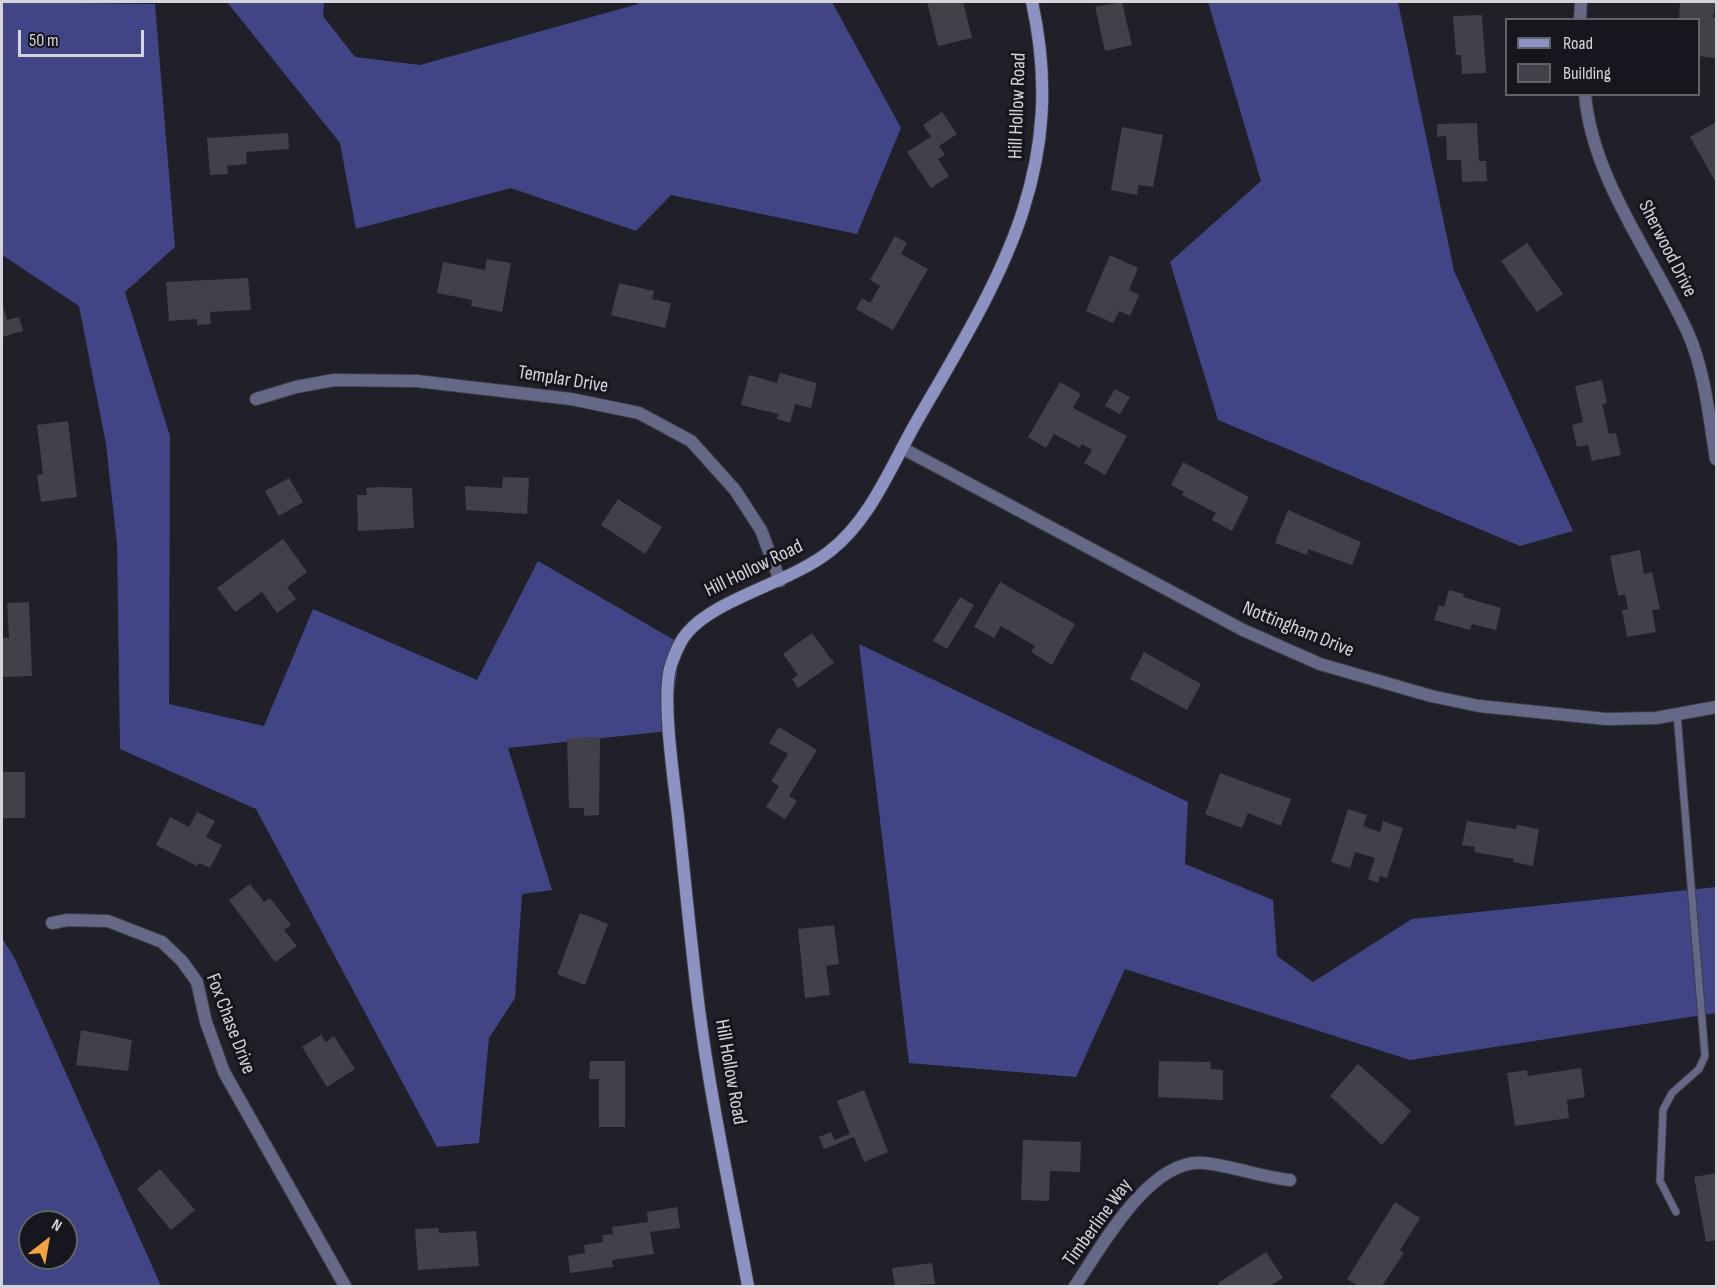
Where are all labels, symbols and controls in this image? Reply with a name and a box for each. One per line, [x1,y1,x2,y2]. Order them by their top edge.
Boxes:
scale bar [21,18,147,56]
legend [1505,18,1700,96]
text: 50 m [29,30,59,51]
text: Road [1563,33,1593,54]
street label: Hill Hollow Road [1004,52,1032,160]
text: Building [1563,63,1611,84]
street label: Sherwood Drive [1632,197,1702,301]
street label: Templar Drive [516,361,610,399]
street label: Hill Hollow Road [701,535,807,603]
street label: Nottingham Drive [1239,597,1357,663]
street label: Fox Chase Drive [200,970,260,1078]
street label: Hill Hollow Road [709,1018,751,1126]
street label: Timberline Way [1058,1175,1138,1271]
north arrow [18,1210,78,1270]
text: N [48,1216,65,1236]

